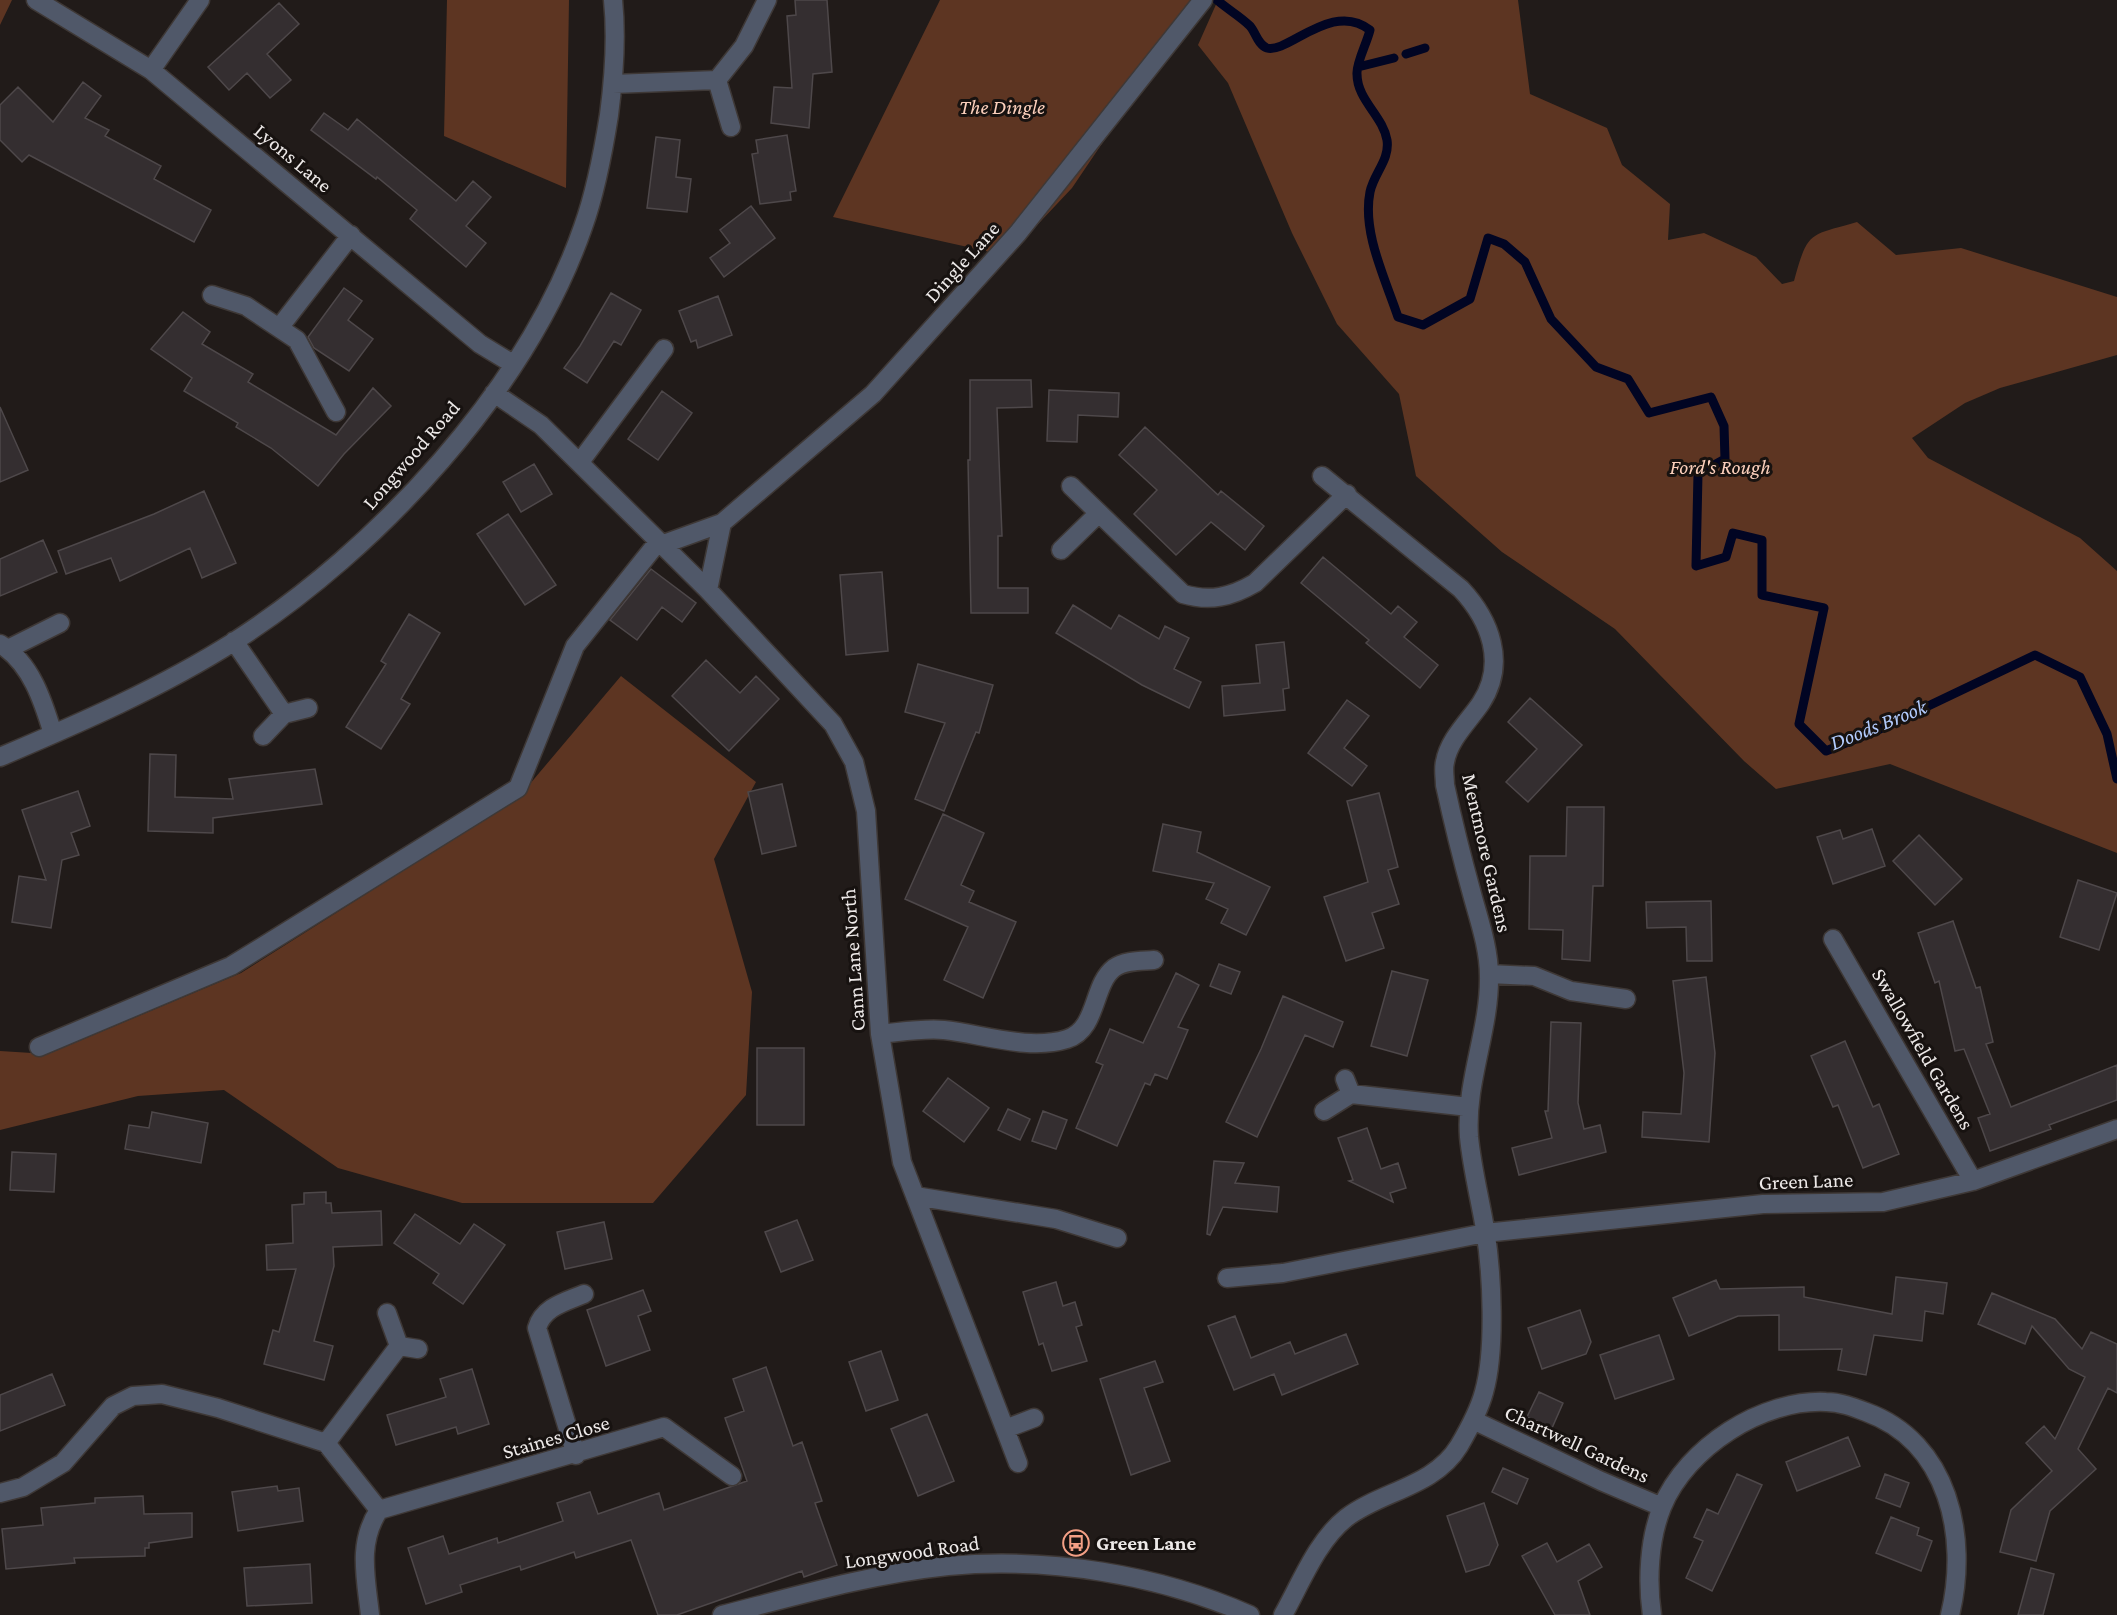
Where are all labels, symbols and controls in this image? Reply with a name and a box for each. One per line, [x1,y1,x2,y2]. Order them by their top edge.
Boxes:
park label: The Dingle [959,95,1045,119]
street label: Lyons Lane [249,119,337,197]
street label: Dingle Lane [920,217,1004,307]
street label: Longwood Road [357,396,465,514]
park label: Ford's Rough [1669,455,1771,479]
water label: Doods Brook [1826,693,1932,755]
street label: Mentmore Gardens [1457,771,1517,935]
street label: Cann Lane North [836,888,870,1032]
street label: Swallowfield Gardens [1867,964,1979,1134]
street label: Green Lane [1758,1167,1854,1195]
street label: Chartwell Gardens [1501,1400,1653,1488]
street label: Staines Close [500,1410,612,1464]
bus stop icon: Green Lane [1061,1528,1091,1558]
street label: Longwood Road [843,1531,981,1573]
place label: Green Lane [1096,1531,1197,1555]

